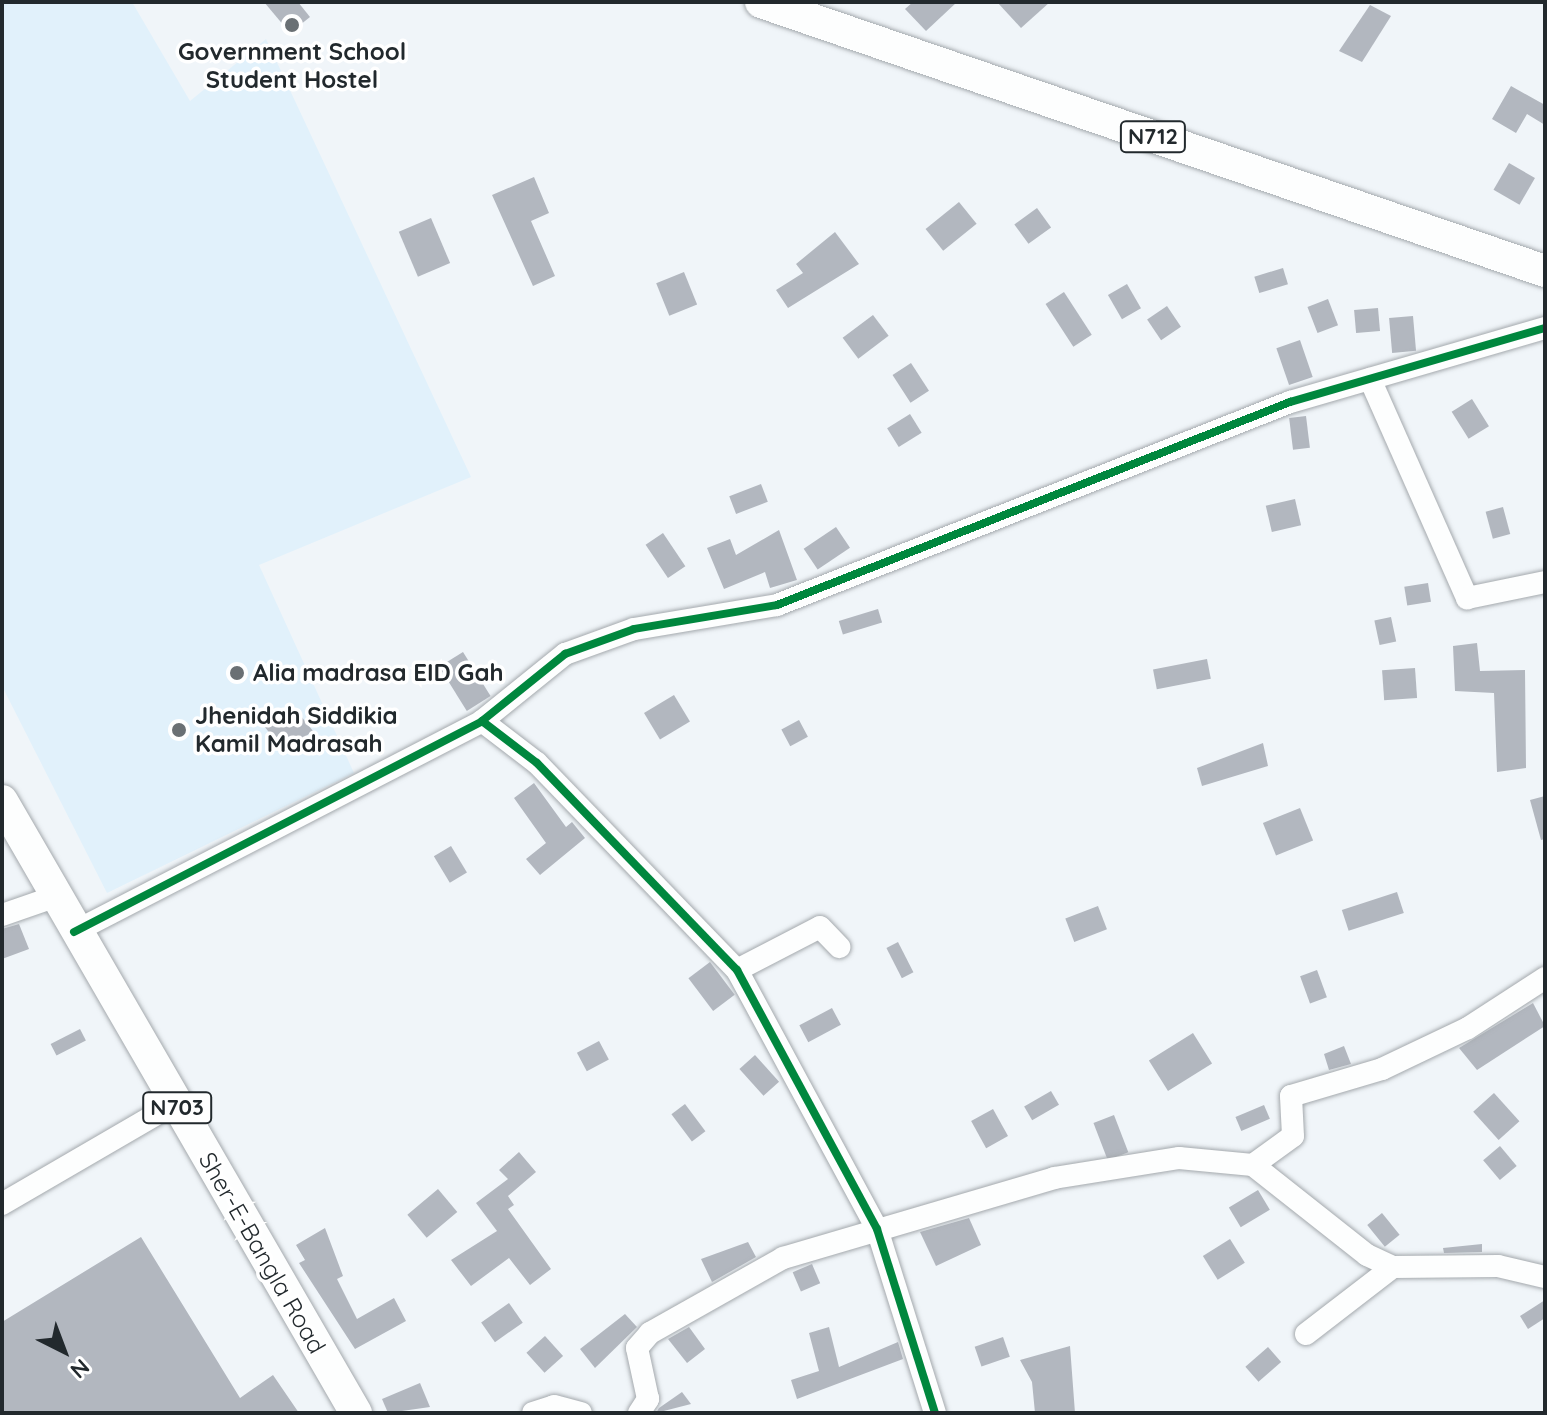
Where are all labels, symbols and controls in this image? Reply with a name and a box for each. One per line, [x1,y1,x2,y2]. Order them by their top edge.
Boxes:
marker: Government School Student Hostel [283,16,301,34]
place label: Government School Student Hostel [178,38,406,94]
road number: N712 [1119,119,1187,155]
place label: Alia madrasa EID Gah [253,659,504,687]
marker: Alia madrasa EID Gah [228,664,246,682]
place label: Jhenidah Siddikia Kamil Madrasah [195,702,398,758]
marker: Jhenidah Siddikia Kamil Madrasah [170,721,188,739]
road number: N703 [141,1090,213,1126]
street label: Sher-E-Bangla Road [193,1147,331,1359]
north arrow [24,1311,104,1391]
text: N [65,1353,95,1385]

